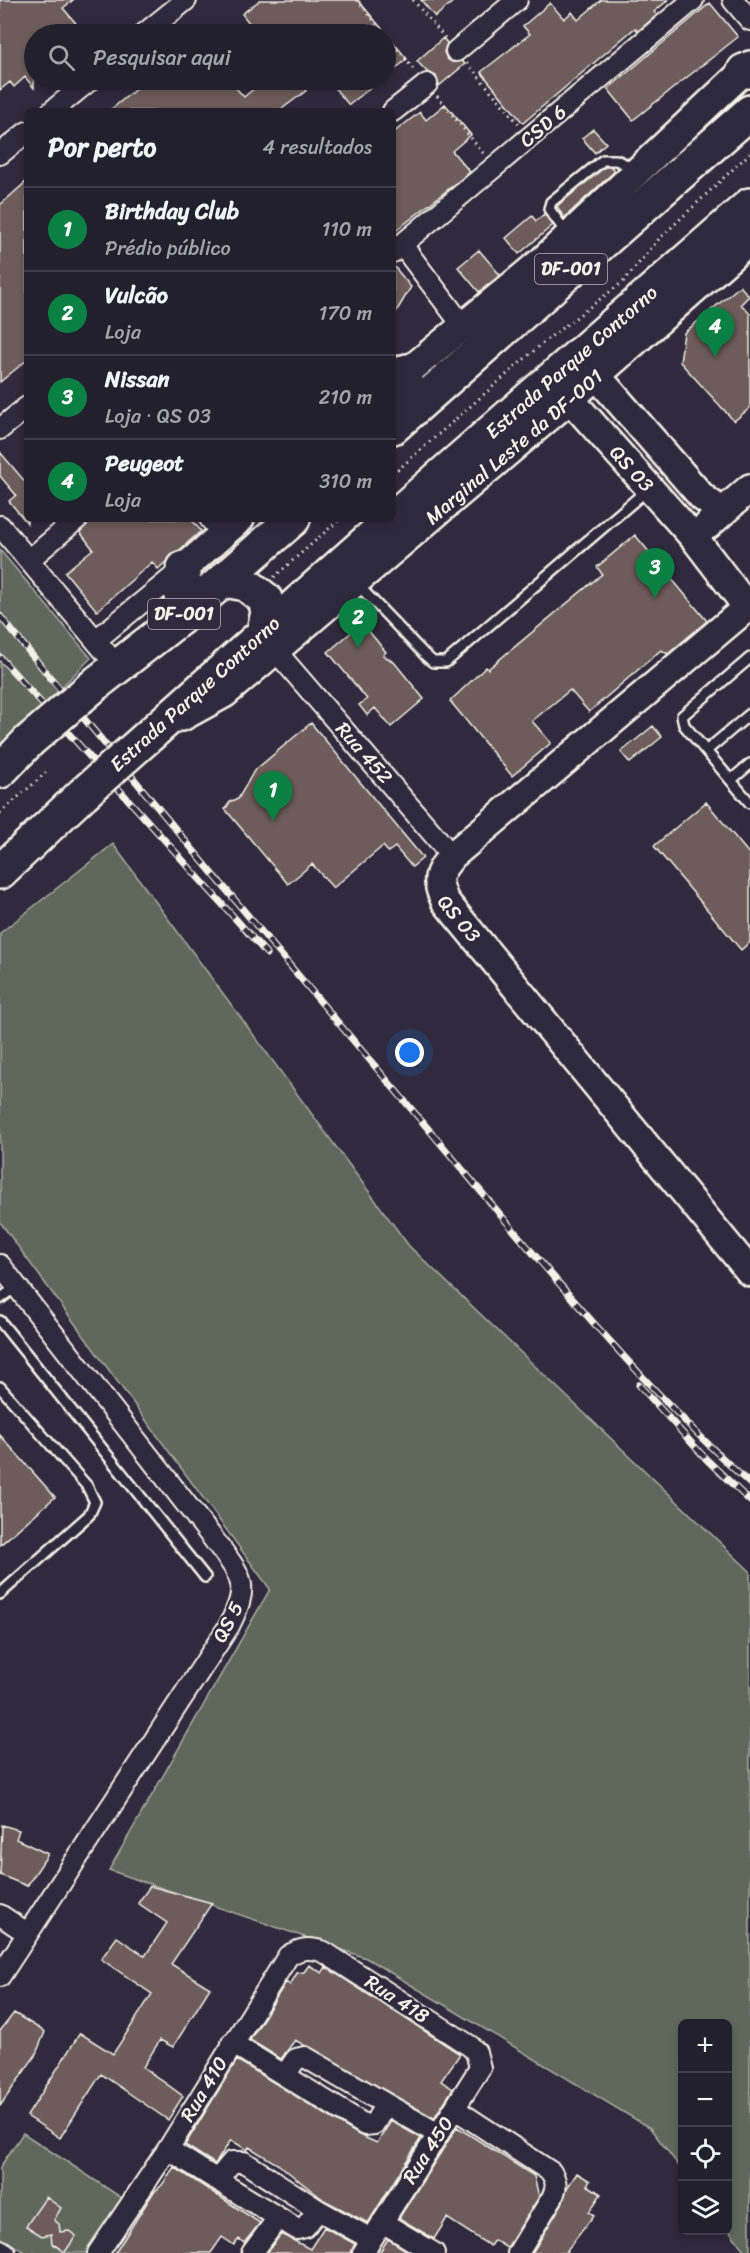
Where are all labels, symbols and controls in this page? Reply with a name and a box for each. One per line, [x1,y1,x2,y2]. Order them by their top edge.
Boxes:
search box [24,24,396,90]
text: Pesquisar aqui [93,38,231,77]
icon: search [45,41,78,74]
street label: CSD 6 [511,95,575,157]
text: Por perto [48,124,156,170]
text: 4 resultados [263,130,372,165]
text: Birthday Club [105,192,239,231]
text: 1 [63,212,72,247]
text: 110 m [322,212,372,247]
text: Prédio público [105,231,231,266]
road number: DF-001 [535,254,607,284]
text: Vulcão [105,276,168,315]
street label: Estrada Parque Contorno [477,276,666,448]
text: 2 [62,296,73,331]
text: 170 m [319,296,372,331]
pin: 4 [696,308,734,357]
text: Loja [105,315,141,350]
text: Nissan [105,360,170,399]
street label: Marginal Leste da DF-001 [417,360,611,533]
text: 3 [62,380,73,415]
text: 210 m [319,380,372,415]
text: Loja · QS 03 [105,399,211,434]
street label: QS 03 [601,436,663,500]
text: Peugeot [105,444,184,483]
text: 4 [61,464,74,499]
text: 310 m [319,464,372,499]
text: Loja [105,483,141,518]
pin: 3 [636,548,674,598]
pin: 2 [338,598,378,648]
road number: DF-001 [148,599,220,629]
street label: Estrada Parque Contorno [101,607,289,781]
street label: Rua 452 [326,713,402,793]
pin: 1 [254,772,292,821]
street label: QS 03 [428,886,490,950]
your location [395,1038,424,1067]
street label: QS 5 [202,1595,254,1649]
street label: Rua 418 [358,1965,436,2033]
map controls [678,2019,732,2235]
button: + [678,2019,732,2073]
street label: Rua 410 [171,2049,237,2129]
button: − [678,2073,732,2127]
street label: Rua 450 [393,2109,463,2191]
button: locate [678,2127,732,2181]
button: layers [678,2181,732,2235]

